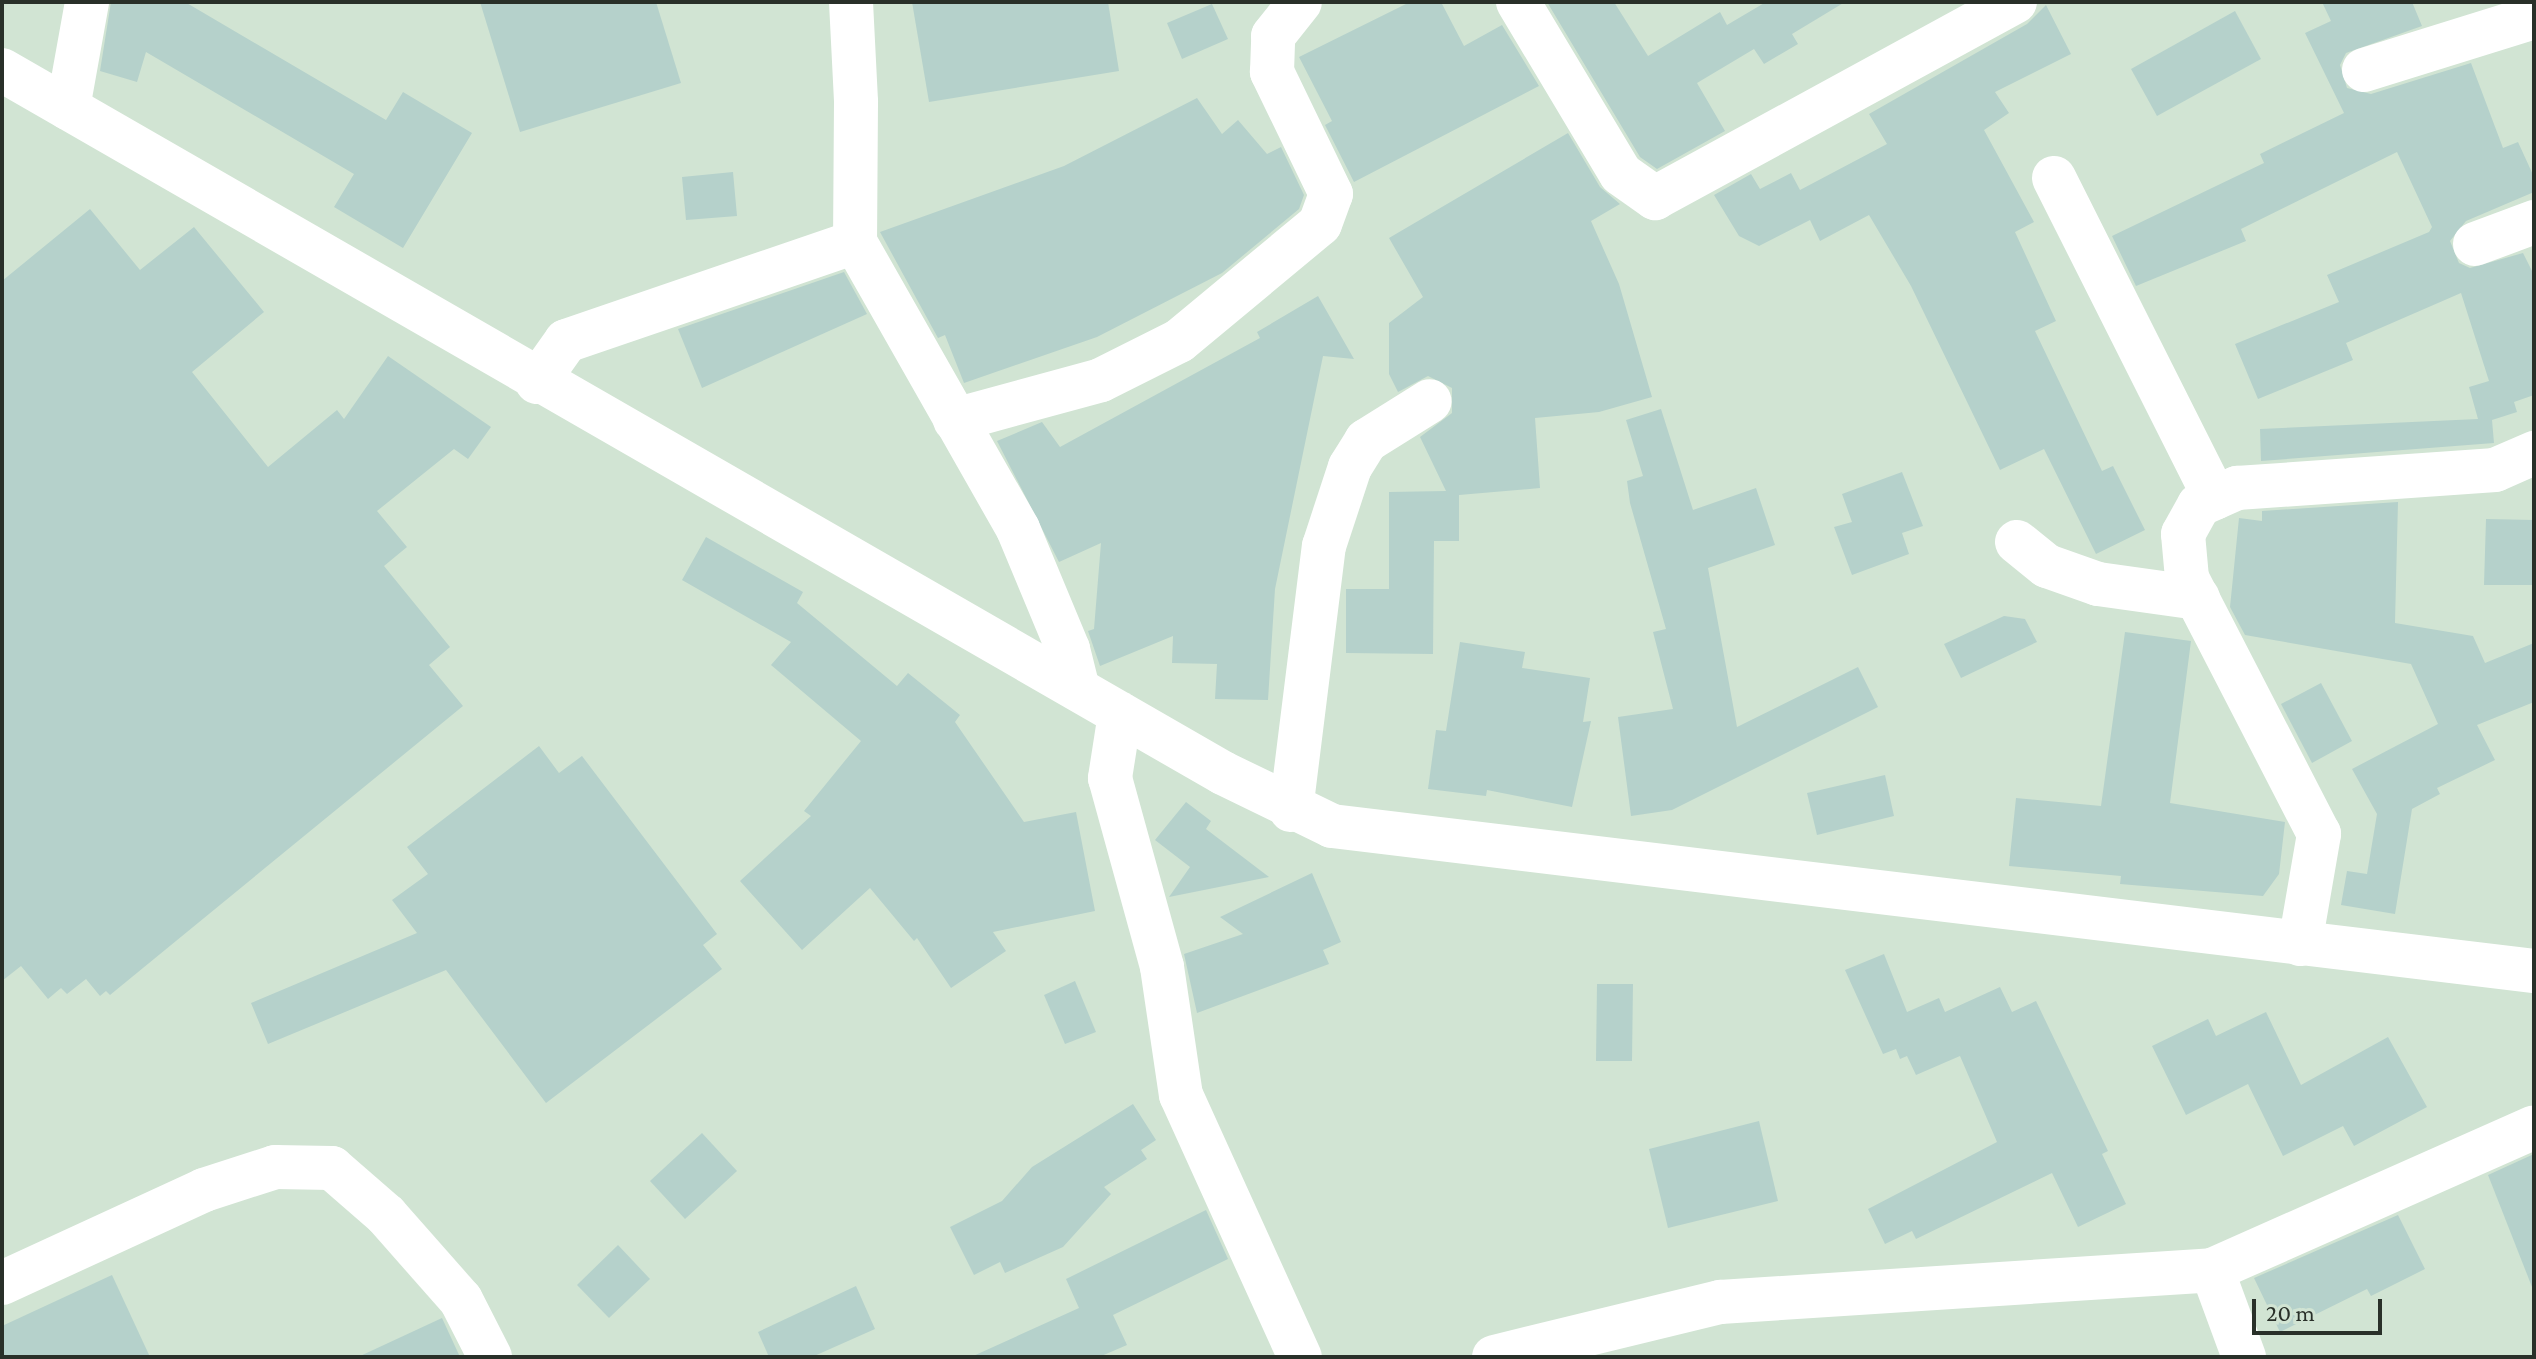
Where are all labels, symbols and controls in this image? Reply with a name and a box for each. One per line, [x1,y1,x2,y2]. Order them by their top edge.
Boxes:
scale bar [2256,1283,2386,1333]
text: 20 m [2266,1299,2315,1326]

